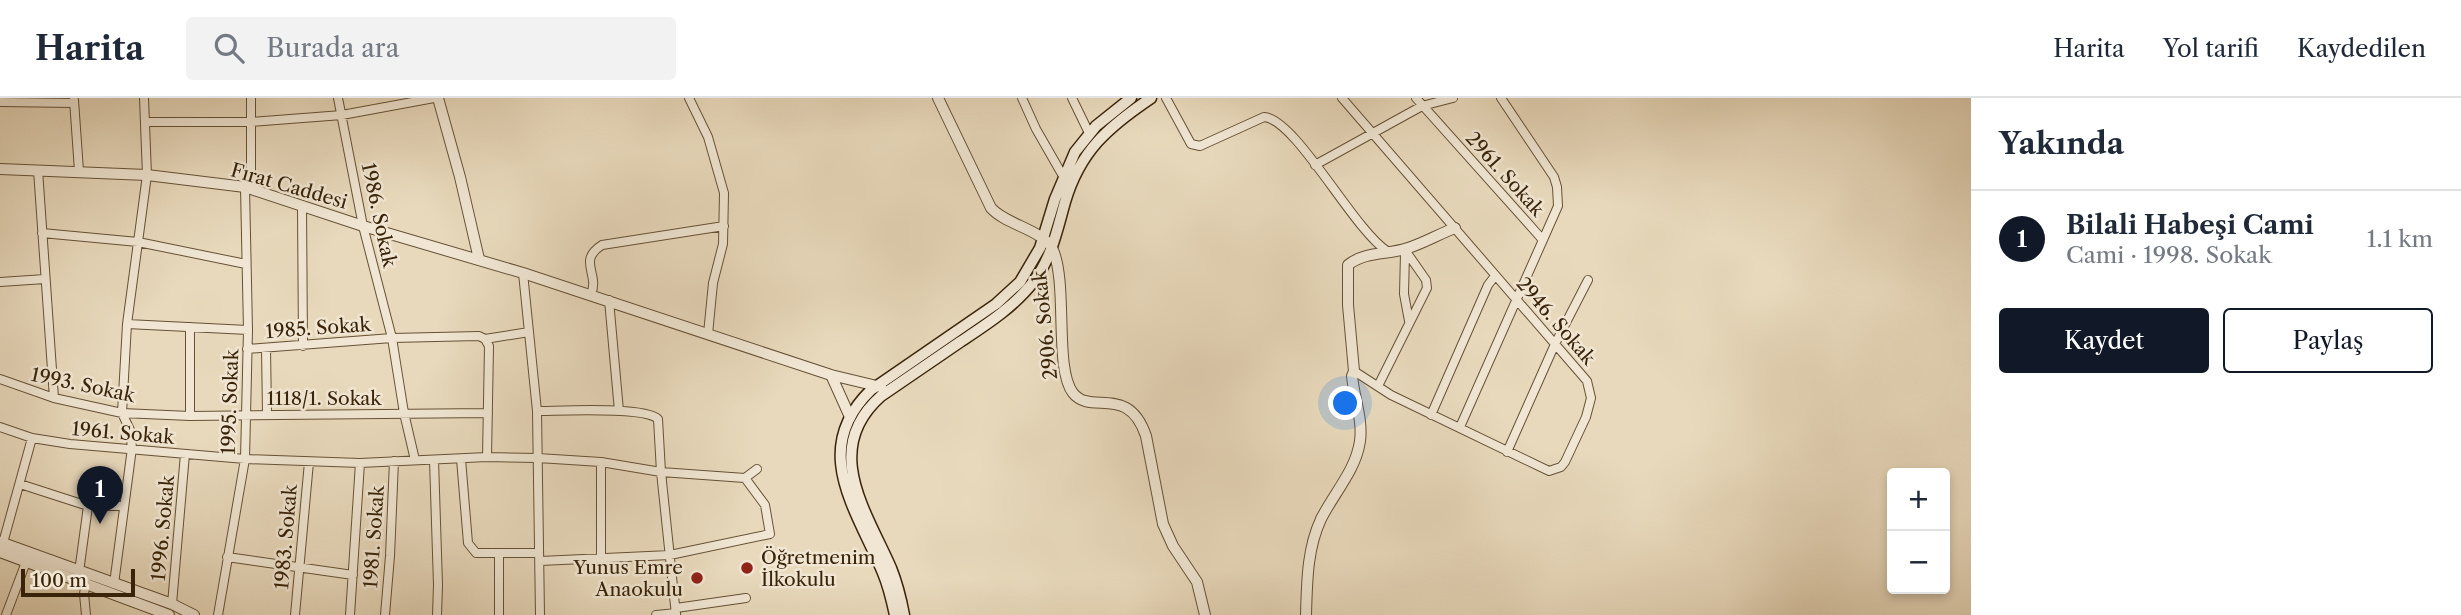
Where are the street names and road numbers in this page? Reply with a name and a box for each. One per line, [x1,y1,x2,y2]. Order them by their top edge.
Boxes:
street label: 2961. Sokak [1461,127,1550,222]
street label: Fırat Caddesi [228,158,350,214]
street label: 1986. Sokak [357,161,401,270]
street label: 2906. Sokak [1028,268,1062,381]
street label: 2946. Sokak [1512,272,1601,370]
street label: 1985. Sokak [265,313,372,343]
street label: 1995. Sokak [217,348,243,455]
street label: 1993. Sokak [29,363,138,407]
street label: 1118/1. Sokak [267,387,382,410]
street label: 1961. Sokak [71,417,176,449]
street label: 1996. Sokak [147,473,179,582]
street label: 1983. Sokak [270,482,302,591]
street label: 1981. Sokak [359,484,389,589]

